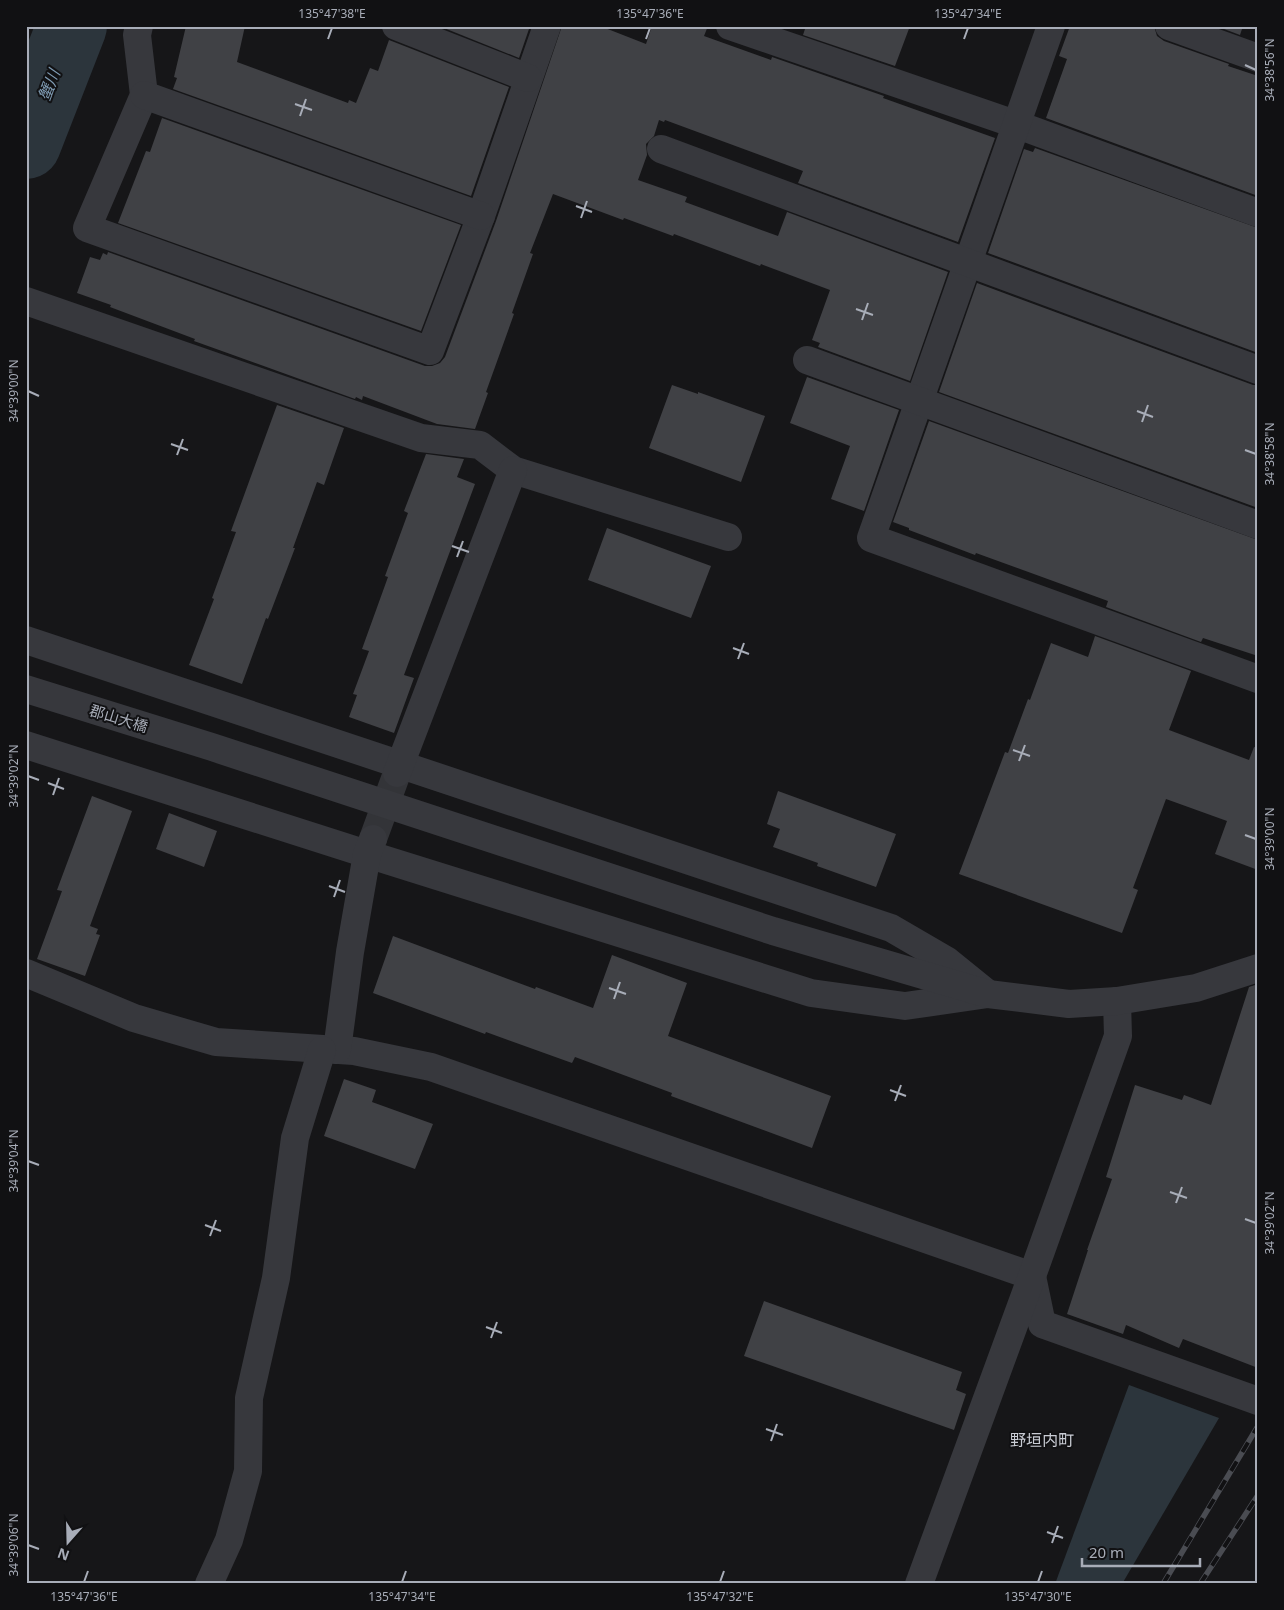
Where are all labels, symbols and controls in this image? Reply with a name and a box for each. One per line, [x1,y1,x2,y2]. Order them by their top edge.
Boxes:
text: 135°47'38"E [298,5,366,22]
text: 135°47'36"E [616,5,684,22]
text: 135°47'34"E [934,5,1002,22]
text: 34°38'56"N [1261,38,1278,102]
water label: 蟹川 [33,64,66,104]
text: 34°39'00"N [5,359,22,423]
text: 34°38'58"N [1261,422,1278,486]
street label: 郡山大橋 [87,700,151,736]
text: 34°39'02"N [5,744,22,808]
text: 34°39'00"N [1261,807,1278,871]
text: 34°39'04"N [5,1129,22,1193]
text: 34°39'02"N [1261,1191,1278,1255]
district label: 野垣内町 [1010,1429,1074,1451]
text: 34°39'06"N [5,1513,22,1577]
north arrow [42,1518,92,1568]
scale bar [1082,1535,1199,1567]
text: 20 m [1089,1542,1124,1562]
text: N [55,1544,72,1566]
text: 135°47'36"E [50,1588,118,1605]
text: 135°47'34"E [368,1588,436,1605]
text: 135°47'32"E [686,1588,754,1605]
text: 135°47'30"E [1004,1588,1072,1605]

